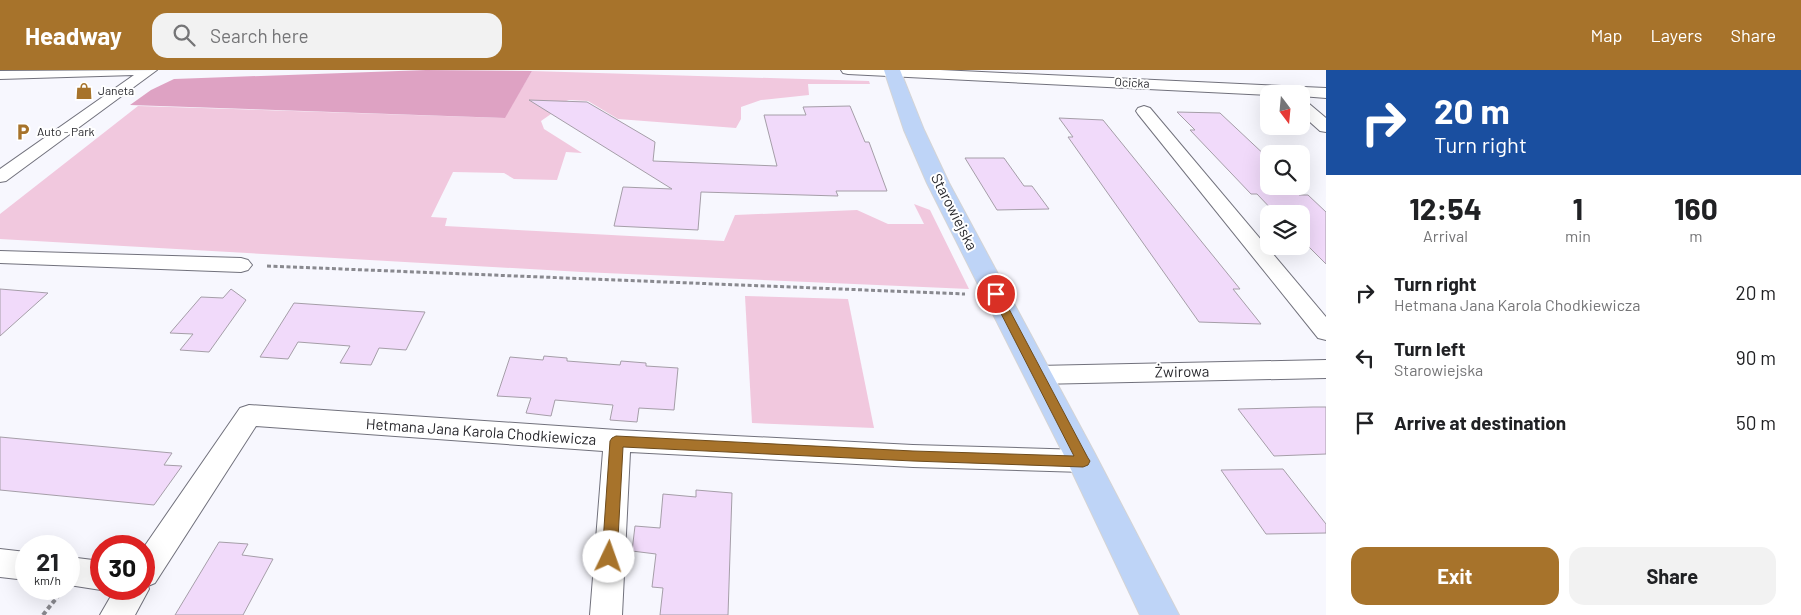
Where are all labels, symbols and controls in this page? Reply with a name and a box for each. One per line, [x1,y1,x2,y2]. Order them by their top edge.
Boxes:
search box [152,13,502,58]
text: Headway [25,21,122,50]
icon: search [170,21,198,49]
text: Search here [210,24,309,47]
text: Map [1590,24,1622,46]
text: Layers [1650,24,1703,46]
text: Share [1731,24,1776,46]
street label: Ocicka [1114,74,1150,90]
shop icon: Janeta [74,81,94,101]
place label: Janeta [98,83,134,97]
north arrow [1260,85,1310,135]
map controls [1260,85,1310,255]
text: 20 m [1434,89,1510,131]
icon: right [1351,90,1416,155]
parking icon: Auto - Park [13,122,33,142]
place label: Auto - Park [37,124,95,138]
text: Turn right [1434,131,1527,157]
button: search [1260,145,1310,195]
street label: Starowiejska [928,170,982,253]
text: 12:54 [1409,190,1482,226]
text: 1 [1573,190,1583,226]
text: 160 [1674,190,1718,226]
button: layers [1260,205,1310,255]
text: Arrival [1423,226,1468,245]
text: min [1565,226,1591,245]
text: m [1689,226,1703,245]
text: Turn right [1394,272,1476,295]
pin [975,273,1017,315]
icon: right [1351,279,1379,307]
icon: arrive [982,280,1010,308]
text: 20 m [1736,281,1776,304]
text: Hetmana Jana Karola Chodkiewicza [1394,295,1640,314]
text: Turn left [1394,337,1465,360]
icon: left [1351,344,1379,372]
text: 90 m [1736,346,1776,369]
text: Starowiejska [1394,360,1483,379]
street label: Żwirowa [1155,362,1209,380]
icon: arrive [1351,409,1379,437]
text: Arrive at destination [1394,411,1566,434]
text: 50 m [1736,411,1776,434]
street label: Hetmana Jana Karola Chodkiewicza [365,414,597,448]
position arrow [582,530,634,582]
speed limit sign: 30 [90,535,155,600]
text: 21 [36,546,59,576]
button: Exit [1351,547,1559,605]
button: Share [1569,547,1776,605]
text: km/h [34,573,61,587]

